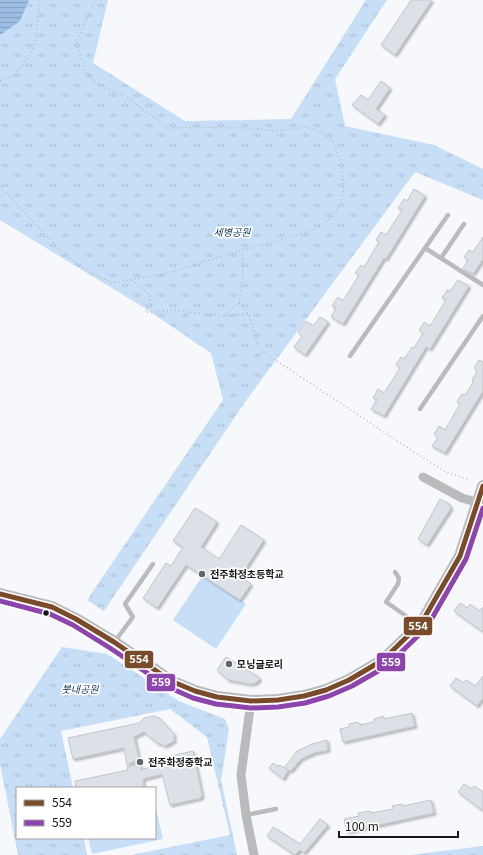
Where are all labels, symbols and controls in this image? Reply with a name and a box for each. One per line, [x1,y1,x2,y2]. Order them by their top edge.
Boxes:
park label: 세병공원 [214,224,251,239]
place label: 전주화정초등학교 [210,566,284,581]
marker: 전주화정초등학교 [197,569,207,579]
unlabelled marker [41,608,51,618]
line badge: 554 [403,616,433,636]
text: 554 [408,617,428,633]
line badge: 554 [124,650,154,669]
text: 554 [129,650,149,666]
line badge: 559 [376,652,406,672]
text: 559 [381,653,401,669]
place label: 모닝글로리 [237,656,283,671]
marker: 모닝글로리 [224,659,234,669]
line badge: 559 [146,673,176,692]
text: 559 [151,673,171,689]
park label: 붓내공원 [62,681,99,696]
place label: 전주화정중학교 [148,754,212,769]
marker: 전주화정중학교 [135,757,145,767]
legend [16,787,156,839]
text: 554 [52,793,72,810]
text: 559 [52,813,72,830]
scale bar [339,813,458,839]
text: 100 m [345,817,379,834]

